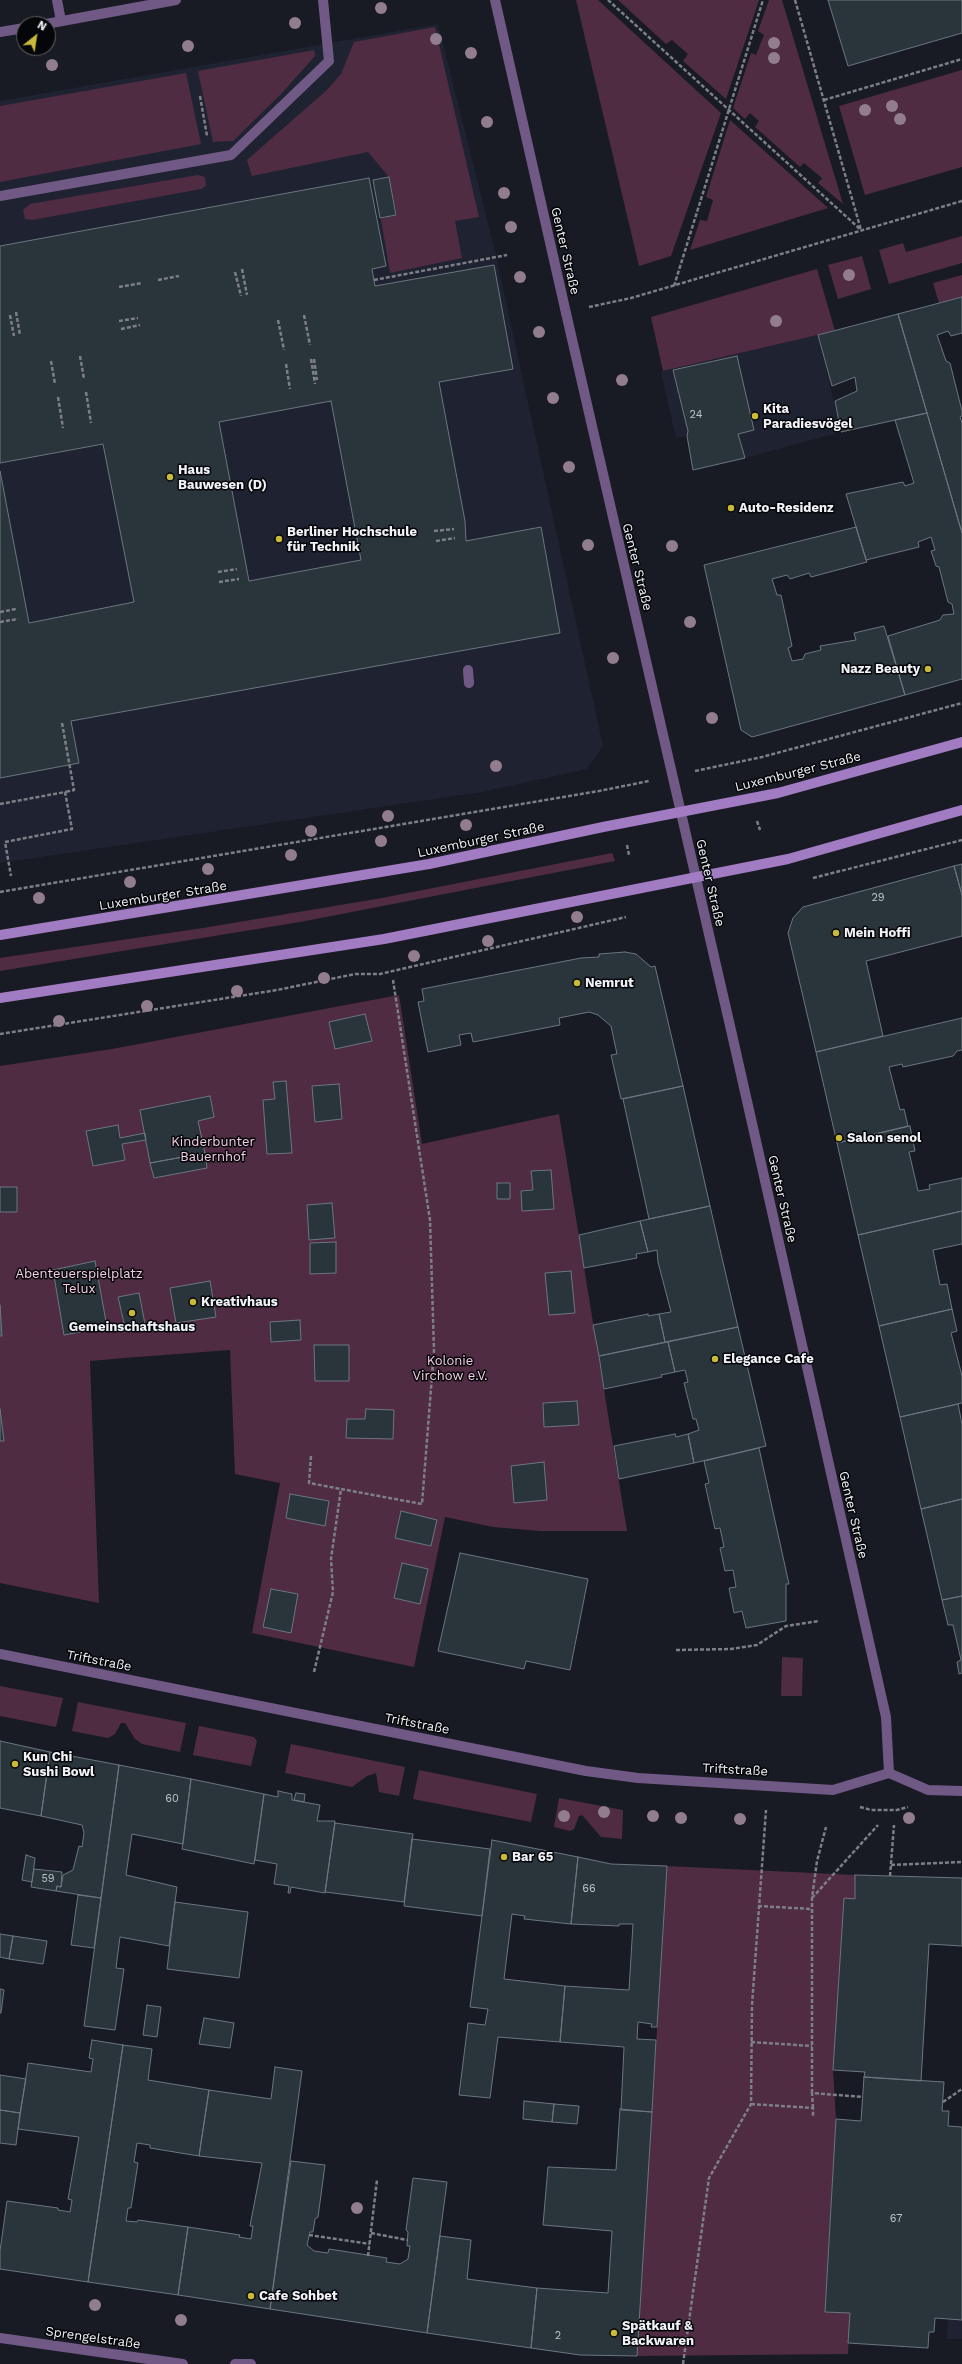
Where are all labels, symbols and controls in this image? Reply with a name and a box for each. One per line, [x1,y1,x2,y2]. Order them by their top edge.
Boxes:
north arrow [16,16,56,56]
text: N [35,18,49,34]
street label: Genter Straße [547,206,583,296]
place label: Kita Paradiesvögel [763,401,852,432]
house number: 24 [690,408,702,422]
marker: Kita Paradiesvögel [750,411,760,421]
place label: Haus Bauwesen (D) [178,462,267,493]
marker: Haus Bauwesen (D) [165,472,175,482]
place label: Auto-Residenz [739,500,834,516]
marker: Auto-Residenz [726,503,736,513]
street label: Genter Straße [619,522,655,612]
place label: Berliner Hochschule für Technik [287,524,417,555]
marker: Berliner Hochschule für Technik [274,534,284,544]
place label: Nazz Beauty [841,661,920,677]
marker: Nazz Beauty [923,664,933,674]
street label: Luxemburger Straße [733,749,863,795]
street label: Luxemburger Straße [416,819,546,861]
street label: Genter Straße [692,838,728,928]
street label: Luxemburger Straße [98,878,228,914]
house number: 29 [871,891,885,905]
place label: Mein Hoffi [844,925,911,941]
marker: Mein Hoffi [831,928,841,938]
place label: Nemrut [585,975,634,991]
marker: Nemrut [572,978,582,988]
place label: Salon senol [847,1130,921,1146]
marker: Salon senol [834,1133,844,1143]
park label: Kinderbunter Bauernhof [171,1134,255,1165]
street label: Genter Straße [764,1154,800,1244]
park label: Abenteuerspielplatz Telux [15,1266,143,1297]
place label: Kreativhaus [201,1294,278,1310]
marker: Kreativhaus [188,1297,198,1307]
marker: Gemeinschaftshaus [127,1308,137,1318]
place label: Gemeinschaftshaus [69,1319,195,1335]
place label: Elegance Cafe [723,1351,814,1367]
park label: Kolonie Virchow e.V. [413,1353,487,1384]
marker: Elegance Cafe [710,1354,720,1364]
street label: Genter Straße [835,1470,871,1560]
street label: Triftstraße [65,1647,133,1675]
street label: Triftstraße [383,1710,451,1738]
place label: Kun Chi Sushi Bowl [23,1749,94,1780]
marker: Kun Chi Sushi Bowl [10,1759,20,1769]
street label: Triftstraße [702,1760,768,1780]
house number: 60 [165,1792,179,1806]
place label: Bar 65 [512,1849,553,1865]
marker: Bar 65 [499,1852,509,1862]
house number: 59 [41,1872,55,1886]
house number: 66 [582,1882,596,1896]
house number: 67 [890,2212,902,2226]
place label: Cafe Sohbet [259,2288,337,2304]
marker: Cafe Sohbet [246,2291,256,2301]
place label: Spätkauf & Backwaren [622,2318,694,2349]
street label: Sprengelstraße [45,2324,141,2352]
marker: Spätkauf & Backwaren [609,2328,619,2338]
house number: 2 [555,2329,561,2343]

